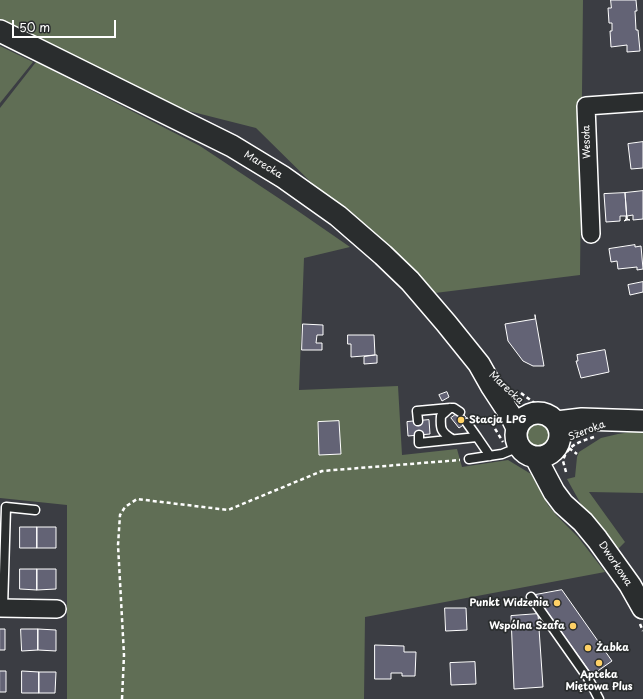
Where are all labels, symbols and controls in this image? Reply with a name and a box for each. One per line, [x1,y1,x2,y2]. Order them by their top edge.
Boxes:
scale bar [14,12,118,38]
text: 50 m [19,18,50,36]
street label: Wesoła [580,125,594,159]
street label: Marecka [242,149,284,181]
street label: Marecka [486,369,526,407]
place label: Stacja LPG [469,414,527,426]
marker: Stacja LPG [456,415,466,425]
street label: Szeroka [567,419,607,443]
street label: Dworkowa [596,539,634,589]
place label: Punkt Widzenia [470,597,549,609]
marker: Punkt Widzenia [552,598,562,608]
place label: Wspólna Szafa [489,620,565,632]
marker: Wspólna Szafa [568,621,578,631]
place label: Żabka [596,642,629,654]
marker: Żabka [583,643,593,653]
marker: Apteka Miętowa Plus [594,658,604,668]
place label: Apteka Miętowa Plus [565,669,633,692]

